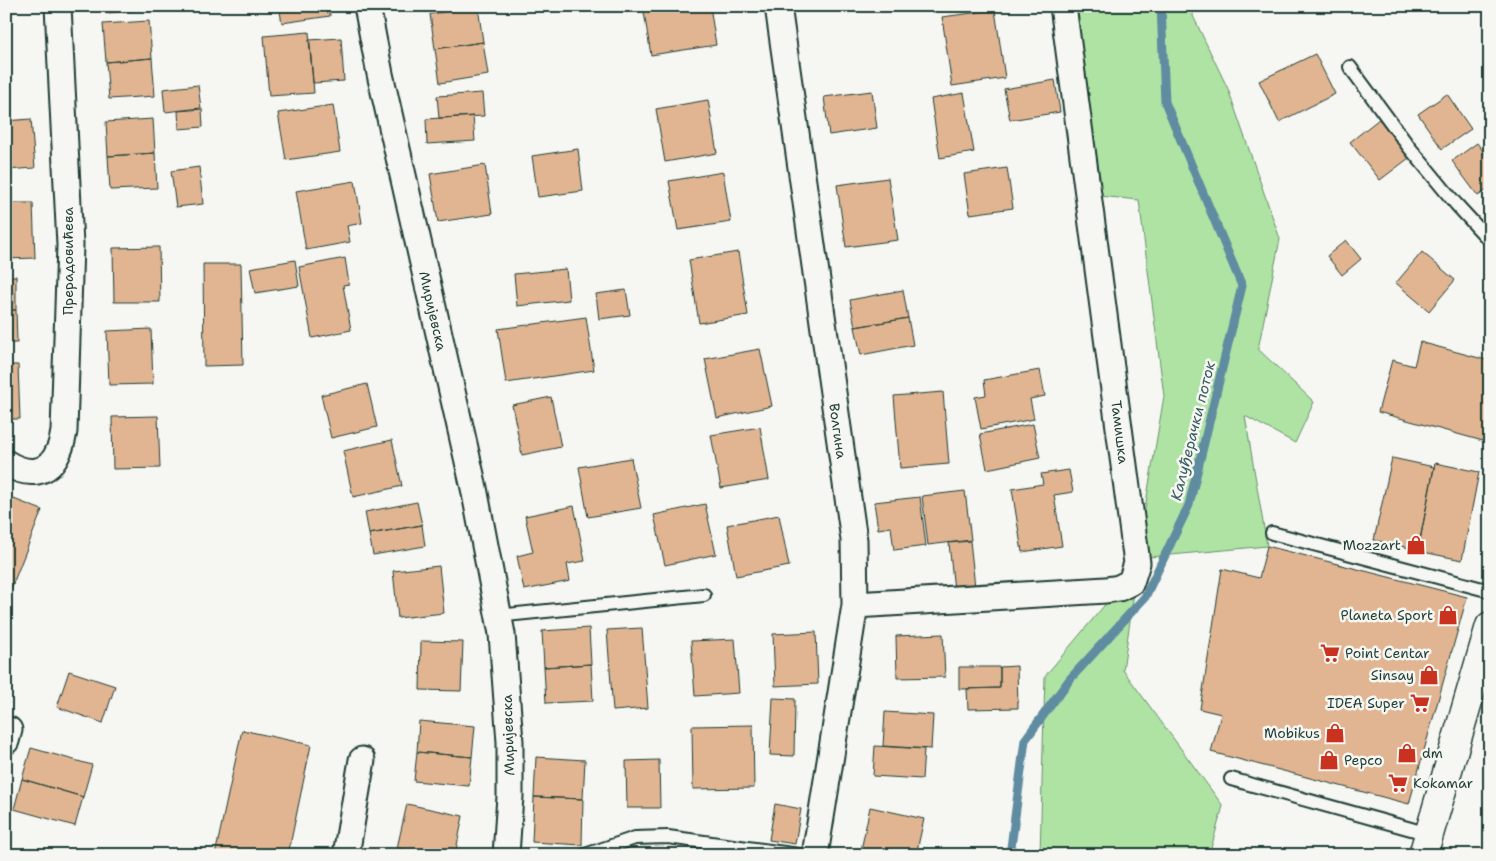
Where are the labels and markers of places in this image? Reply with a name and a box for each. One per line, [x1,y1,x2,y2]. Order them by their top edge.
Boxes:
shop icon: Mozzart [1405,534,1427,556]
place label: Mozzart [1343,536,1401,554]
shop icon: Planeta Sport [1437,604,1459,626]
place label: Planeta Sport [1340,606,1433,624]
supermarket icon: Point Centar [1319,642,1341,664]
place label: Point Centar [1345,644,1430,662]
shop icon: Sinsay [1418,664,1440,686]
place label: Sinsay [1371,666,1414,684]
supermarket icon: IDEA Super [1409,692,1431,714]
place label: IDEA Super [1327,694,1405,712]
shop icon: Mobikus [1324,722,1346,744]
place label: Mobikus [1264,724,1320,742]
shop icon: dm [1396,742,1418,764]
place label: dm [1422,744,1443,762]
shop icon: Pepco [1318,749,1340,771]
place label: Pepco [1344,751,1383,769]
supermarket icon: Kokamar [1387,772,1409,794]
place label: Kokamar [1413,774,1474,792]

